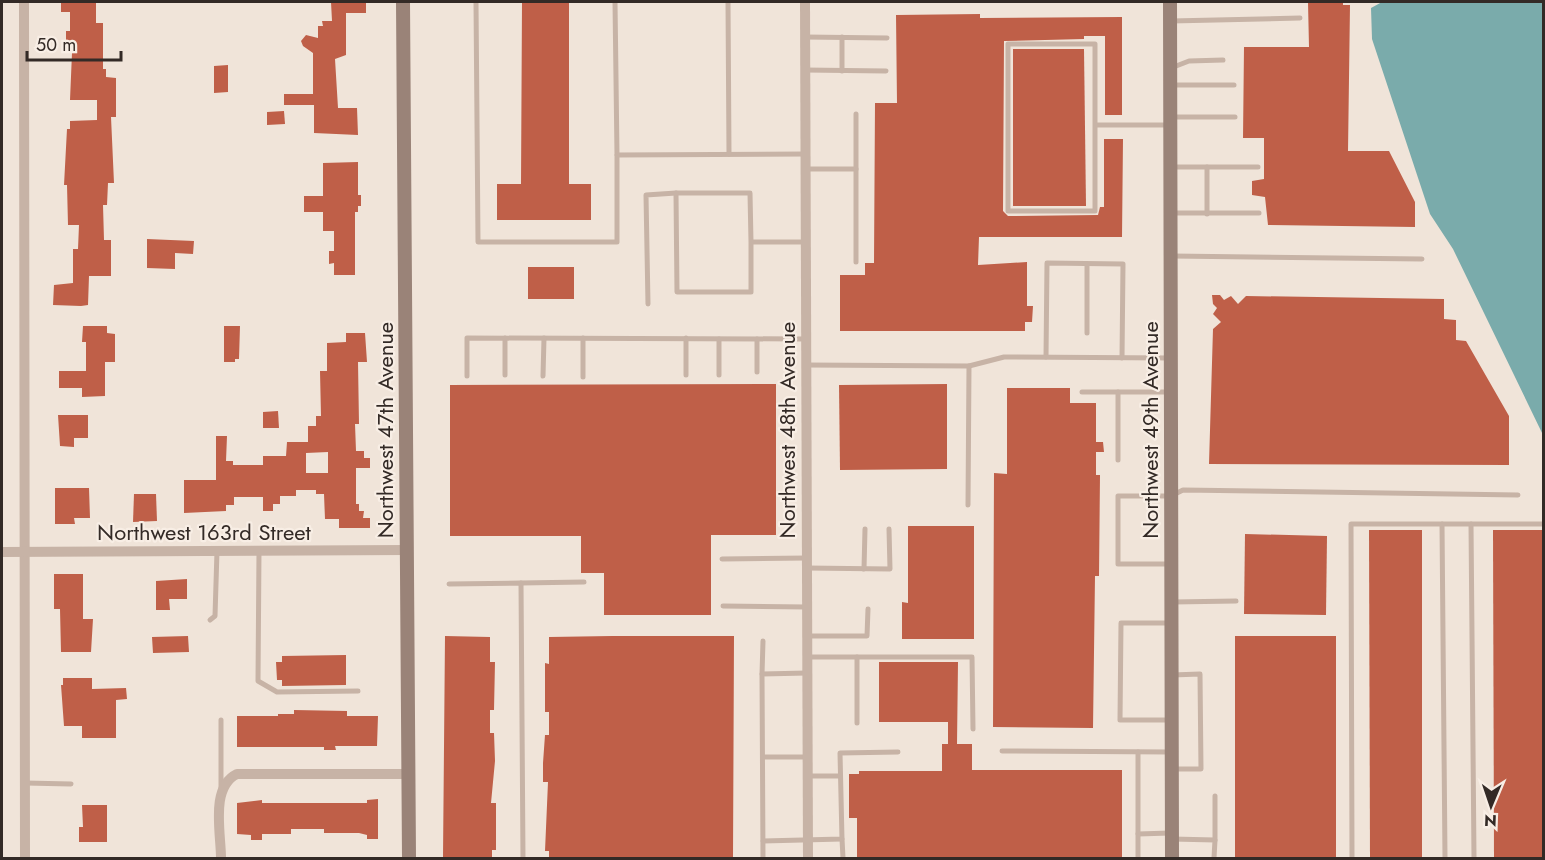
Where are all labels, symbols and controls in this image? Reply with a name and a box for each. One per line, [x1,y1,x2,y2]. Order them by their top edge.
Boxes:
scale bar [27,24,122,62]
text: 50 m [36,32,76,58]
street label: Northwest 49th Avenue [1134,321,1166,539]
street label: Northwest 47th Avenue [369,322,401,538]
street label: Northwest 48th Avenue [771,322,803,538]
street label: Northwest 163rd Street [97,516,312,548]
north arrow [1461,776,1521,836]
text: N [1484,809,1497,832]

